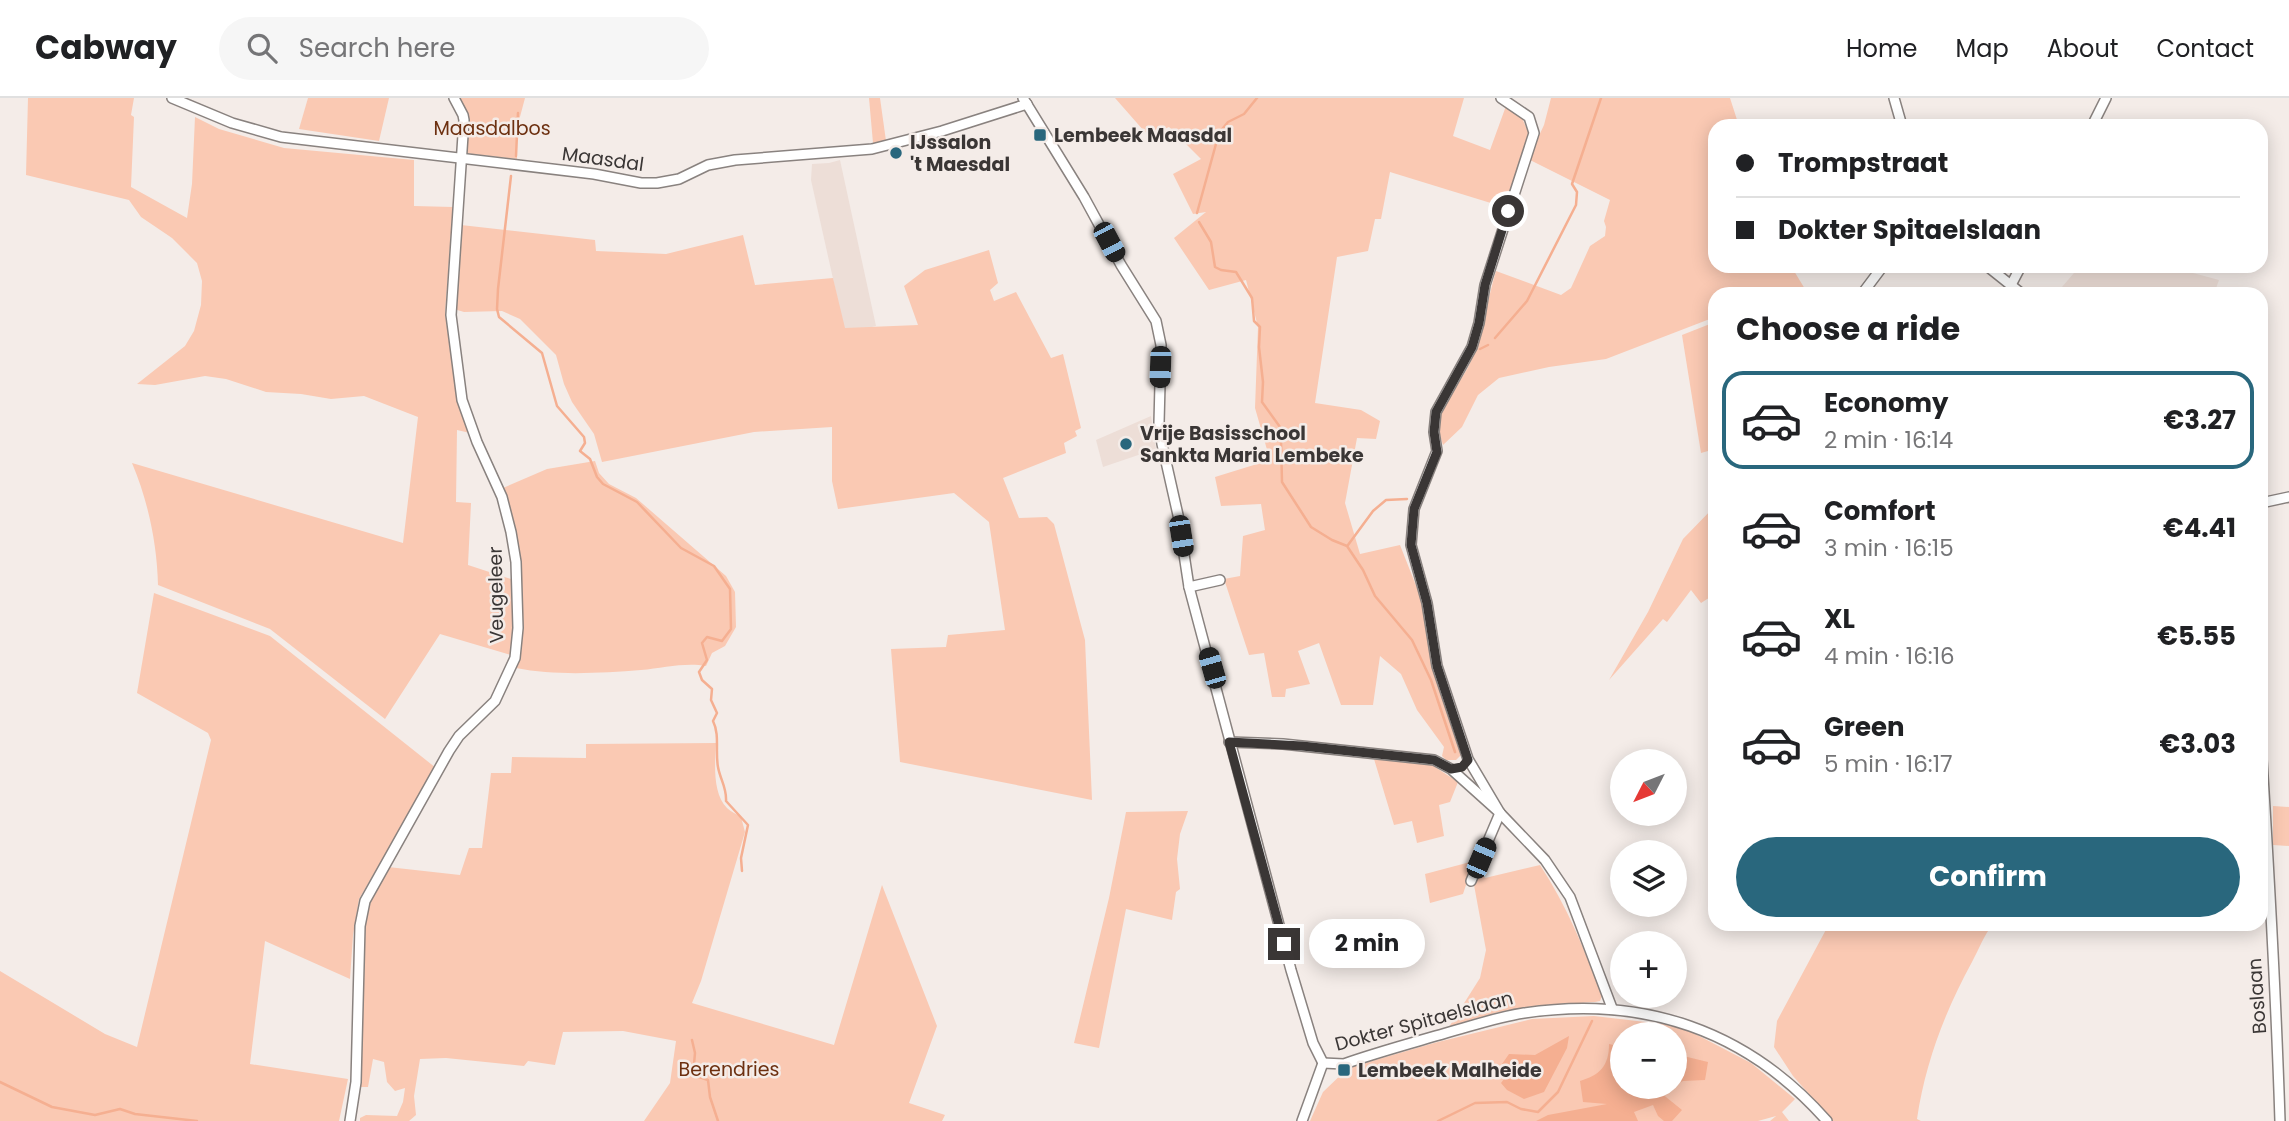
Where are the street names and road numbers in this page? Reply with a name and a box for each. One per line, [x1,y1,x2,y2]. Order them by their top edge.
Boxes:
street label: Maasdal [560,140,646,178]
street label: Veugeleer [482,546,510,644]
street label: Boslaan [2241,957,2273,1035]
street label: Dokter Spitaelslaan [1332,984,1516,1058]

